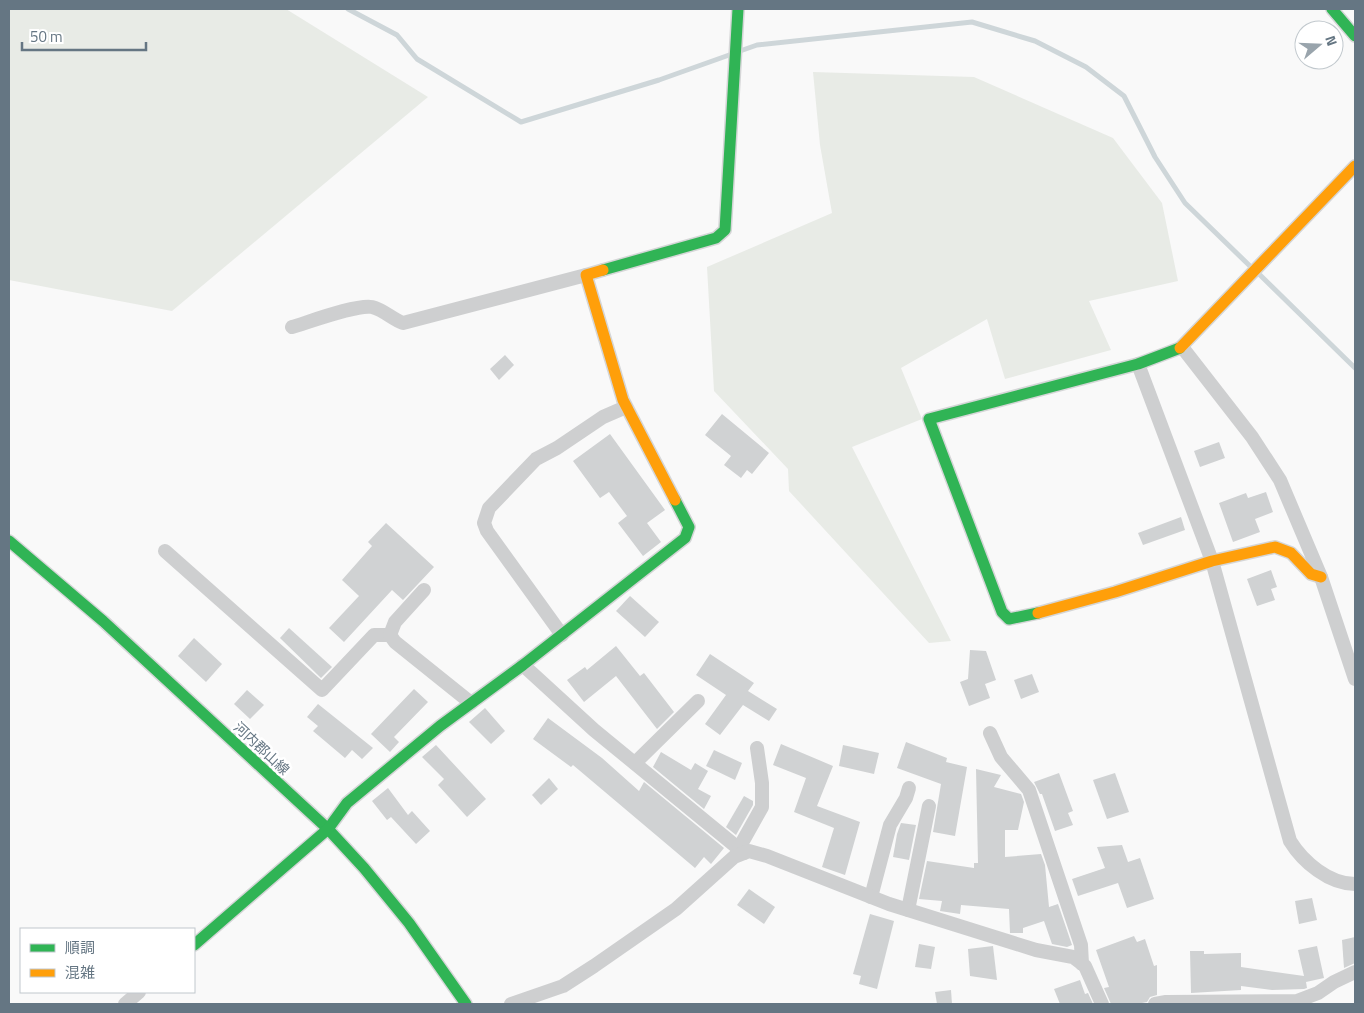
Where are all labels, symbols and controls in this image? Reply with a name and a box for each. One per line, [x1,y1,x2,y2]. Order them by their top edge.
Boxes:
scale bar [22,20,146,52]
north arrow [1294,20,1344,70]
text: 50 m [30,25,63,48]
text: N [1320,33,1343,49]
street label: 河内郡山線 [229,716,295,780]
legend [20,928,195,993]
text: 順調 [65,936,95,959]
text: 混雑 [65,961,95,984]

